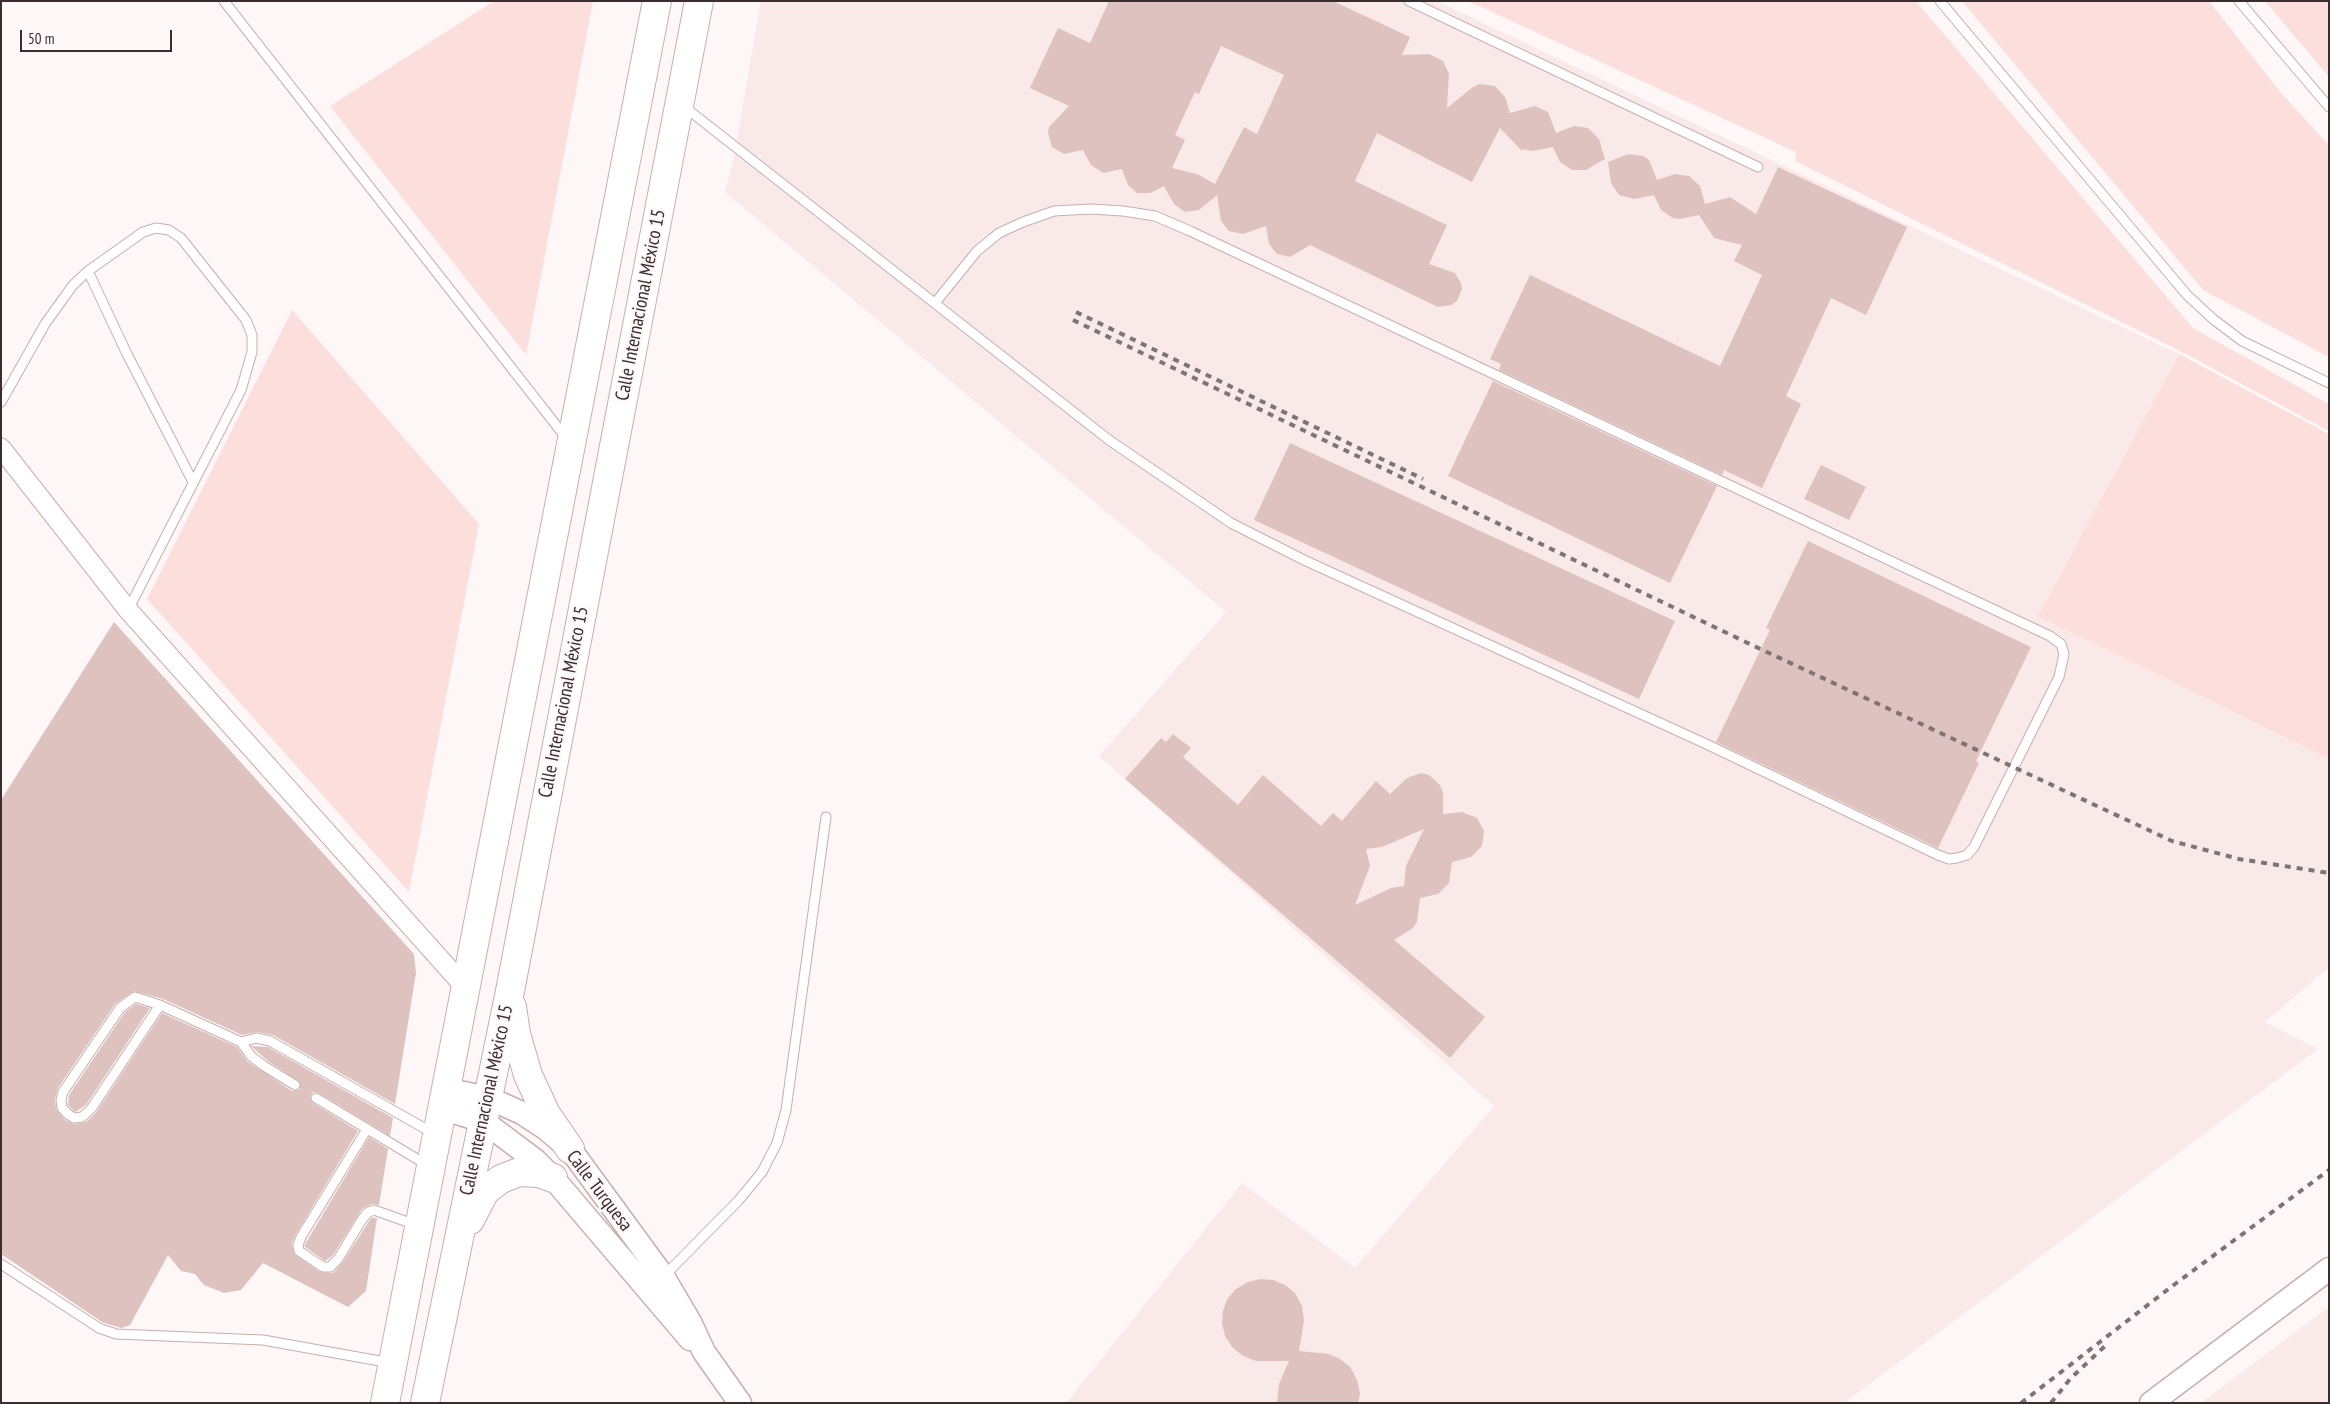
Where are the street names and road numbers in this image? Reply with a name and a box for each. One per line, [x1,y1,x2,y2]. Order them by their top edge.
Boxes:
street label: Calle Internacional México 15 [611,207,671,403]
street label: Calle Internacional México 15 [534,604,594,800]
street label: Calle Internacional México 15 [456,1003,518,1197]
street label: Calle Turquesa [561,1146,637,1236]

